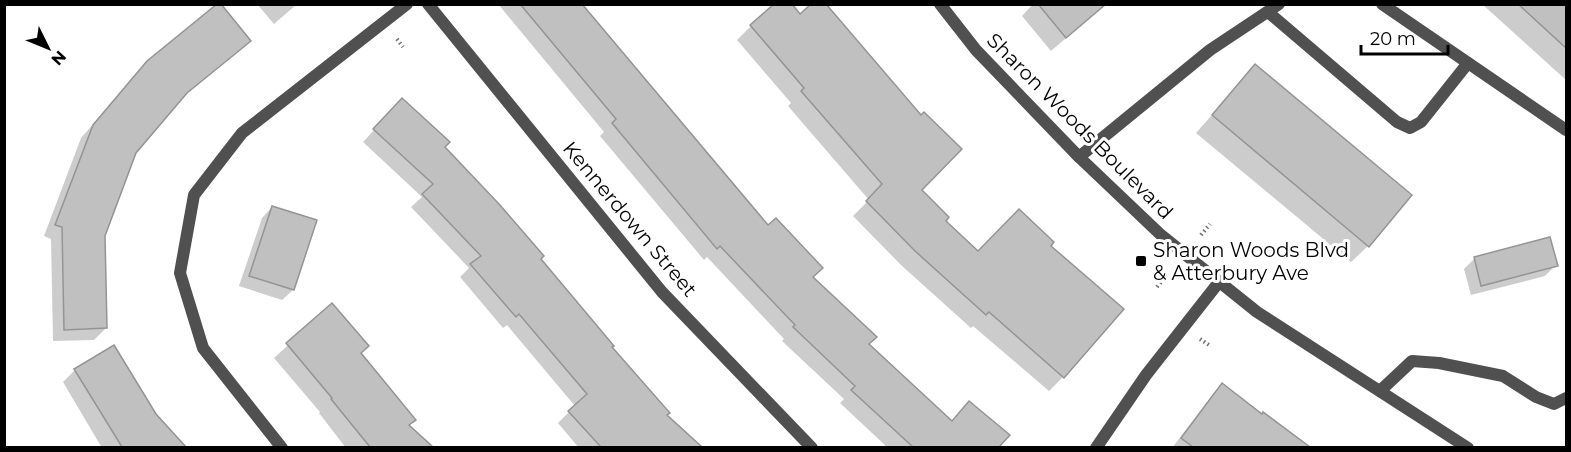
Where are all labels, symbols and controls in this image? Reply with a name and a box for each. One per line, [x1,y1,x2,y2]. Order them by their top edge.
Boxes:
north arrow [18,18,78,78]
scale bar [1361,18,1448,56]
street label: Sharon Woods Boulevard [982,28,1178,224]
text: 20 m [1370,28,1416,50]
text: N [47,47,70,69]
street label: Kennerdown Street [558,136,702,302]
place label: Sharon Woods Blvd & Atterbury Ave [1153,238,1349,285]
marker: Sharon Woods Blvd & Atterbury Ave [1134,254,1148,268]

